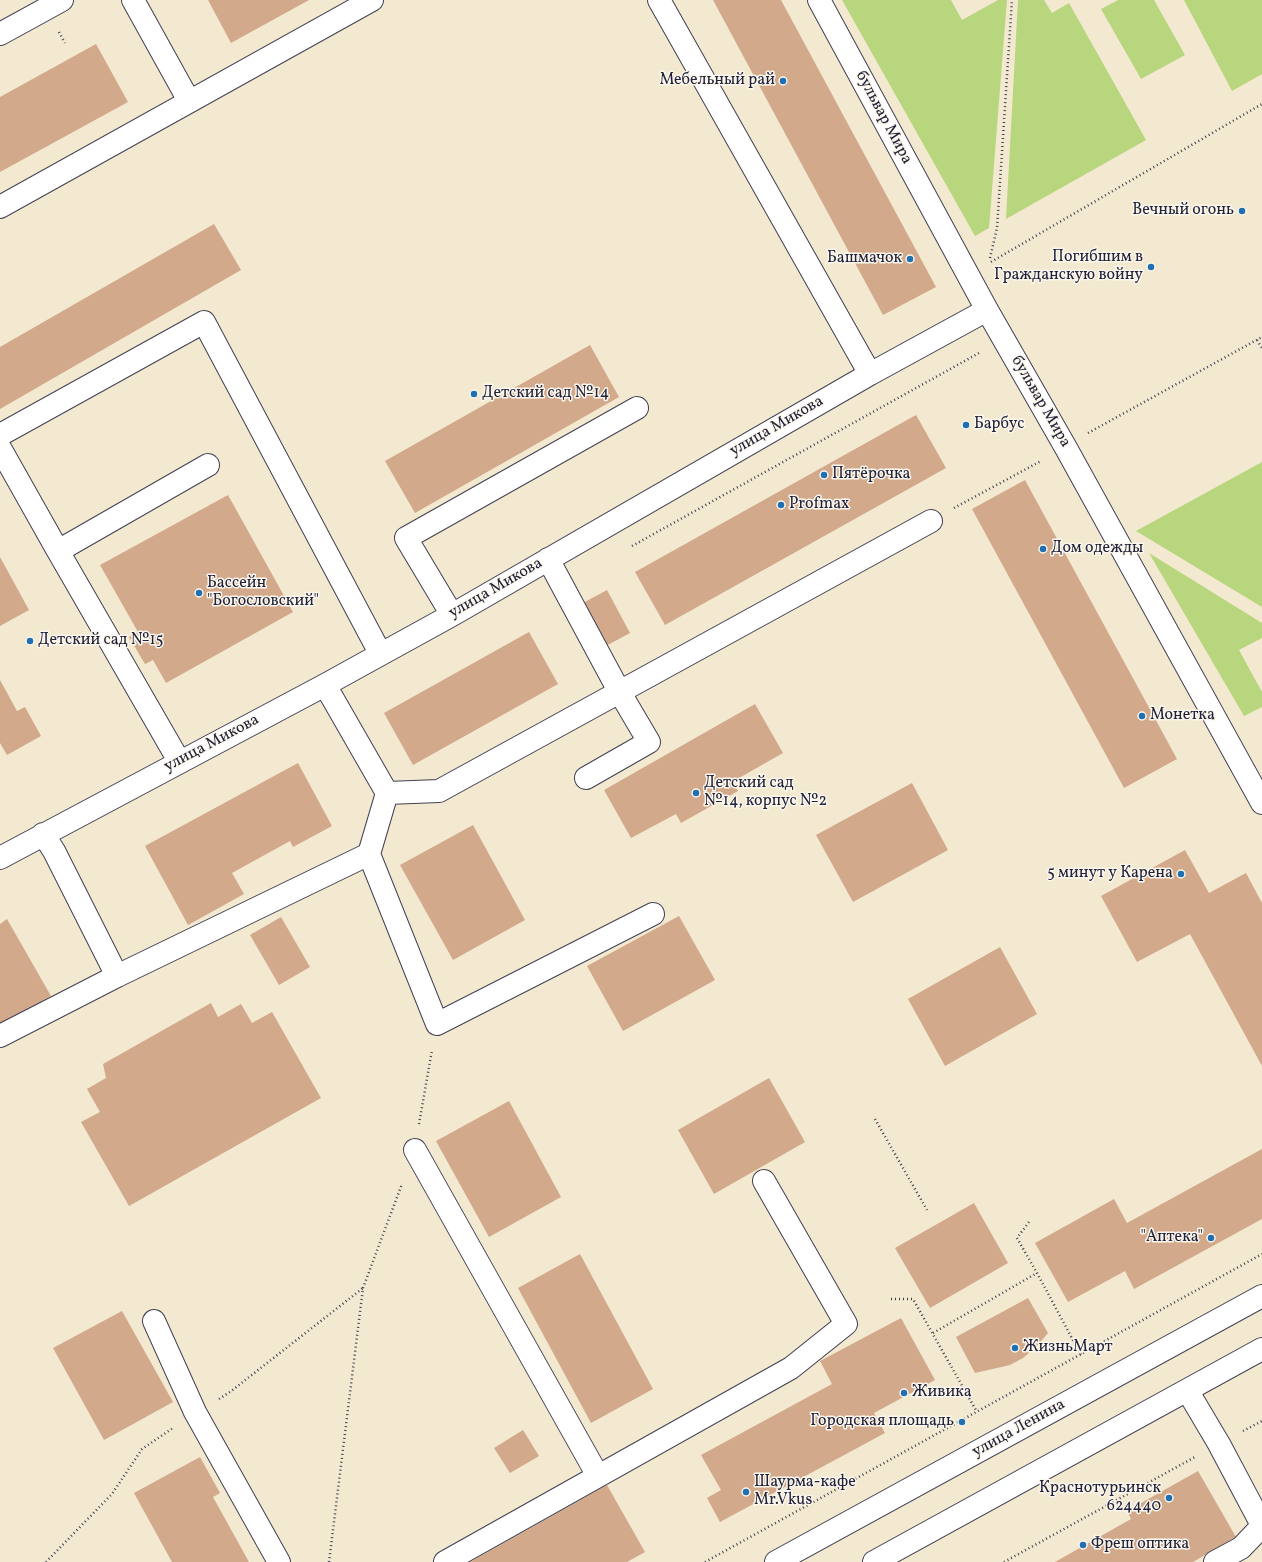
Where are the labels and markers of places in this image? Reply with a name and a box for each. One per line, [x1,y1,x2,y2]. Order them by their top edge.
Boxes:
place label: Мебельный рай [659,71,775,91]
marker: Мебельный рай [778,76,788,86]
place label: Вечный огонь [1132,201,1234,221]
marker: Вечный огонь [1237,206,1247,216]
place label: Погибшим в Гражданскую войну [994,248,1143,286]
place label: Башмачок [827,249,902,269]
marker: Башмачок [905,254,915,264]
marker: Погибшим в Гражданскую войну [1146,262,1156,272]
place label: Детский сад №14 [482,384,609,404]
marker: Детский сад №14 [469,389,479,399]
place label: Барбус [974,415,1024,435]
marker: Барбус [961,420,971,430]
place label: Пятёрочка [832,465,910,485]
marker: Пятёрочка [819,470,829,480]
place label: Profmax [789,495,849,515]
marker: Profmax [776,500,786,510]
place label: Дом одежды [1051,539,1143,559]
marker: Дом одежды [1038,544,1048,554]
place label: Бассейн "Богословский" [207,574,319,612]
marker: Бассейн "Богословский" [194,588,204,598]
place label: Детский сад №15 [38,631,163,651]
marker: Детский сад №15 [25,636,35,646]
place label: Монетка [1150,706,1215,726]
marker: Монетка [1137,711,1147,721]
place label: Детский сад №14, корпус №2 [704,774,827,812]
marker: Детский сад №14, корпус №2 [691,788,701,798]
place label: 5 минут у Карена [1047,864,1173,884]
marker: 5 минут у Карена [1176,869,1186,879]
place label: "Аптека" [1141,1228,1203,1248]
marker: "Аптека" [1206,1233,1216,1243]
place label: ЖизньМарт [1023,1338,1113,1358]
marker: ЖизньМарт [1010,1343,1020,1353]
place label: Живика [912,1383,972,1403]
marker: Живика [899,1388,909,1398]
place label: Городская площадь [810,1412,954,1432]
marker: Городская площадь [957,1417,967,1427]
place label: Шаурма-кафе Mr.Vkus [754,1473,856,1511]
place label: Краснотурьинск 624440 [1039,1479,1161,1517]
marker: Шаурма-кафе Mr.Vkus [741,1487,751,1497]
marker: Краснотурьинск 624440 [1164,1493,1174,1503]
place label: Фреш оптика [1091,1535,1189,1555]
marker: Фреш оптика [1078,1540,1088,1550]

